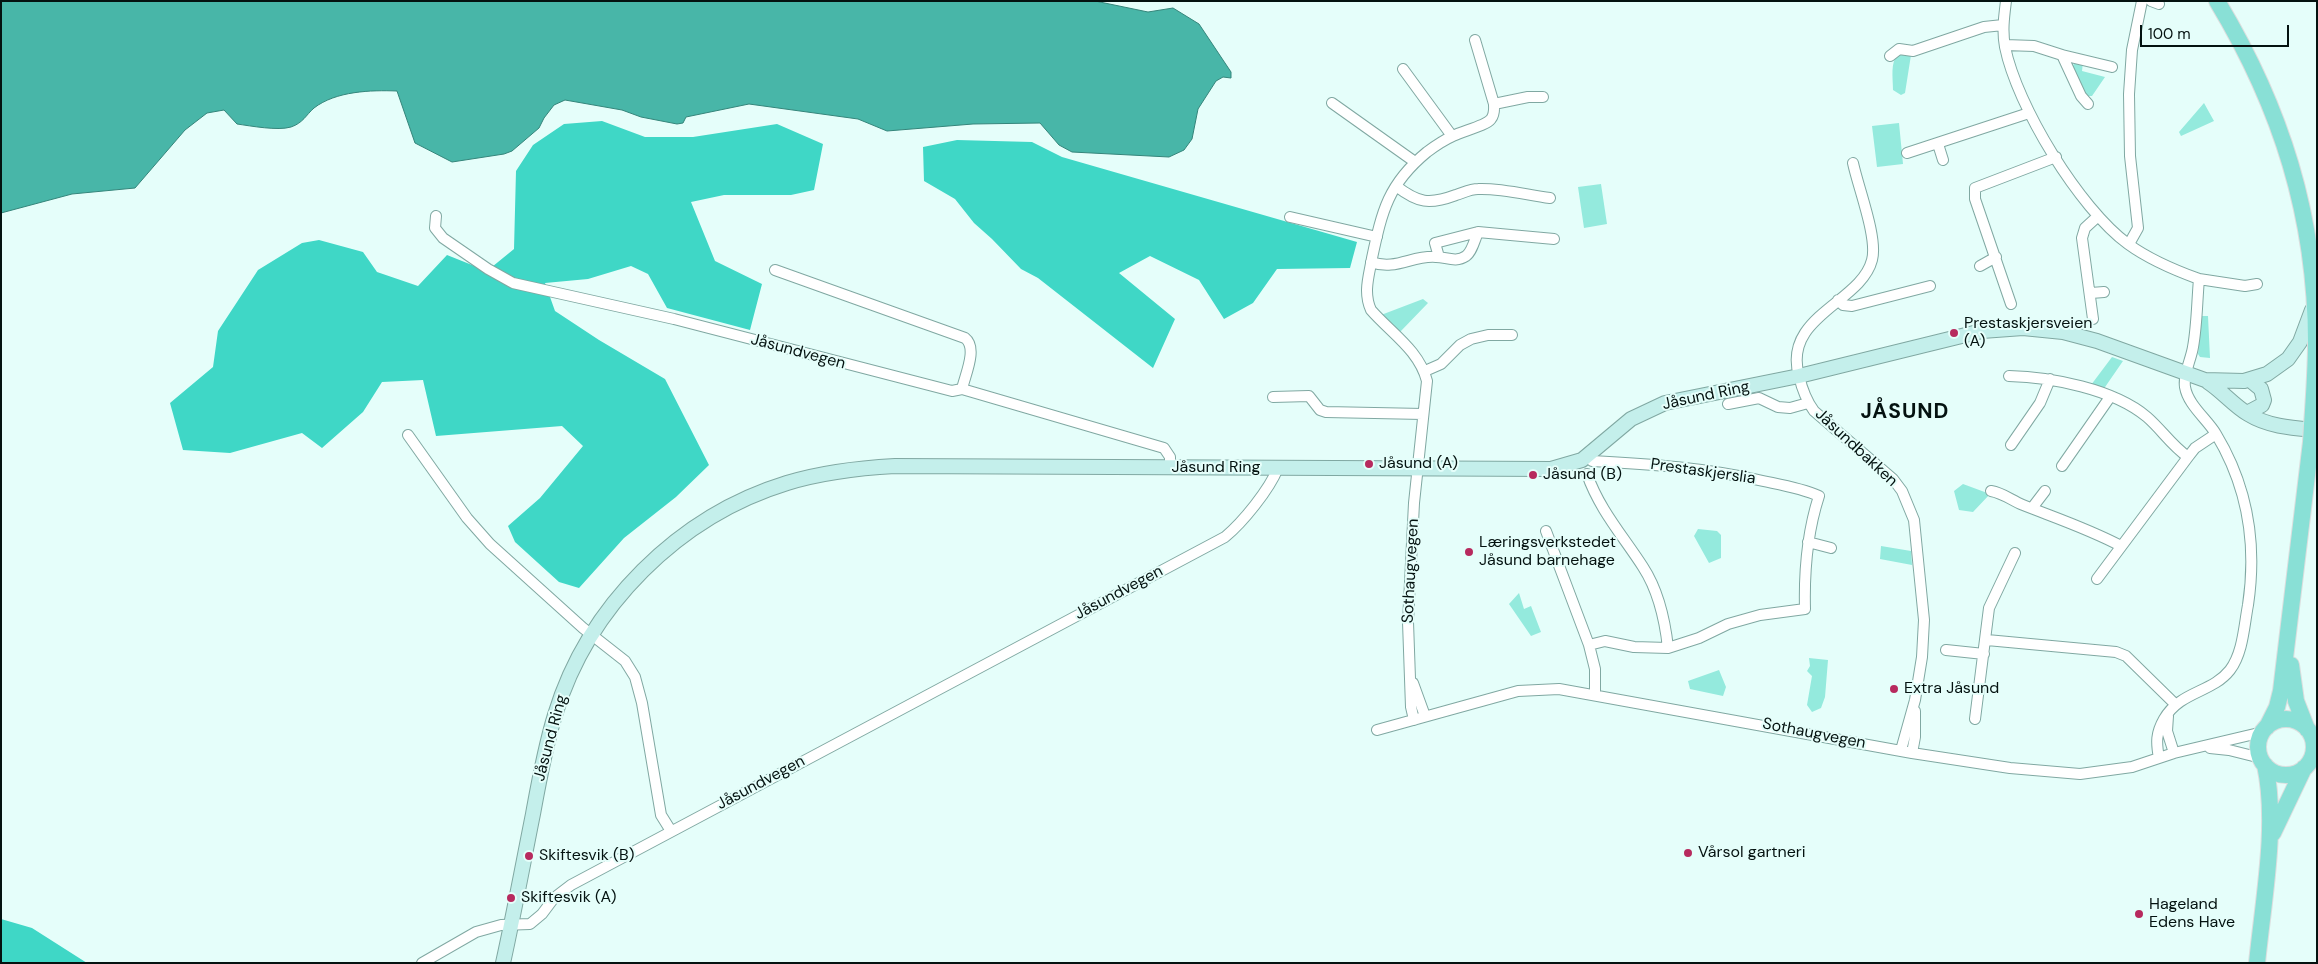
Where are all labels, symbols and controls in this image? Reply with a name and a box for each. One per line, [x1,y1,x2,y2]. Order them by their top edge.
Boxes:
scale bar [2143,15,2292,47]
text: 100 m [2148,24,2191,44]
place label: Prestaskjersveien (A) [1964,314,2092,352]
marker: Prestaskjersveien (A) [1948,327,1960,339]
street label: Jåsundvegen [749,330,847,374]
street label: Jåsund Ring [1661,377,1751,415]
district label: JÅSUND [1860,399,1950,425]
street label: Jåsundbakken [1811,405,1901,491]
place label: Jåsund (A) [1379,454,1458,474]
street label: Prestaskjerslia [1649,455,1757,489]
street label: Jåsund Ring [1172,458,1260,478]
marker: Jåsund (A) [1363,458,1375,470]
place label: Jåsund (B) [1543,465,1622,485]
marker: Jåsund (B) [1527,469,1539,481]
street label: Sothaugvegen [1399,518,1423,624]
place label: Læringsverkstedet Jåsund barnehage [1479,533,1616,571]
marker: Læringsverkstedet Jåsund barnehage [1463,546,1475,558]
street label: Jåsundvegen [1072,562,1166,624]
place label: Extra Jåsund [1904,679,1999,699]
marker: Extra Jåsund [1888,683,1900,695]
street label: Jåsund Ring [530,693,572,783]
street label: Sothaugvegen [1761,715,1867,753]
street label: Jåsundvegen [714,752,808,814]
place label: Vårsol gartneri [1698,843,1806,863]
place label: Skiftesvik (B) [539,846,635,866]
marker: Vårsol gartneri [1682,847,1694,859]
marker: Skiftesvik (B) [523,850,535,862]
place label: Skiftesvik (A) [521,888,616,908]
marker: Skiftesvik (A) [505,892,517,904]
place label: Hageland Edens Have [2149,895,2235,933]
marker: Hageland Edens Have [2133,908,2145,920]

